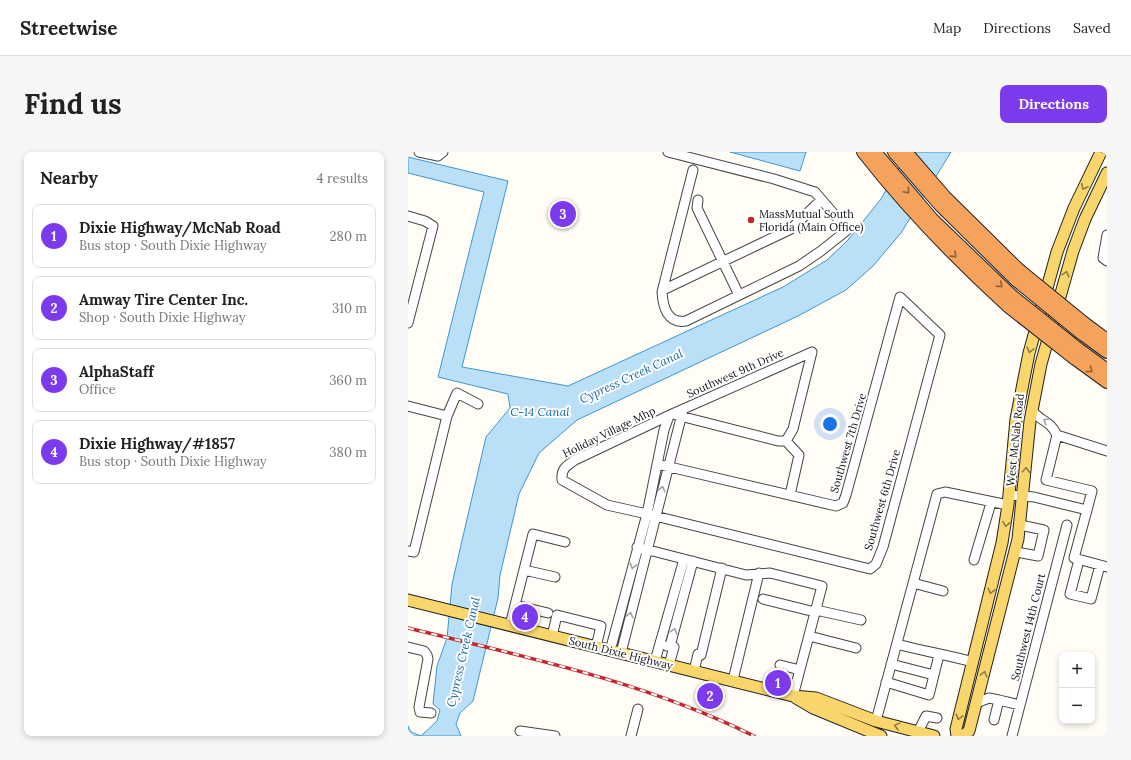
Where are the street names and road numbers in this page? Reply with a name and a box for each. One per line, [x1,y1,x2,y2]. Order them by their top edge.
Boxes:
street label: Southwest 9th Drive [684,345,786,401]
street label: Southwest 7th Drive [827,391,869,495]
street label: West McNab Road [1003,393,1027,487]
street label: Holiday Village Mhp [560,403,658,461]
street label: Southwest 6th Drive [861,448,903,552]
street label: Southwest 14th Court [1008,571,1048,682]
street label: South Dixie Highway [568,633,675,673]

